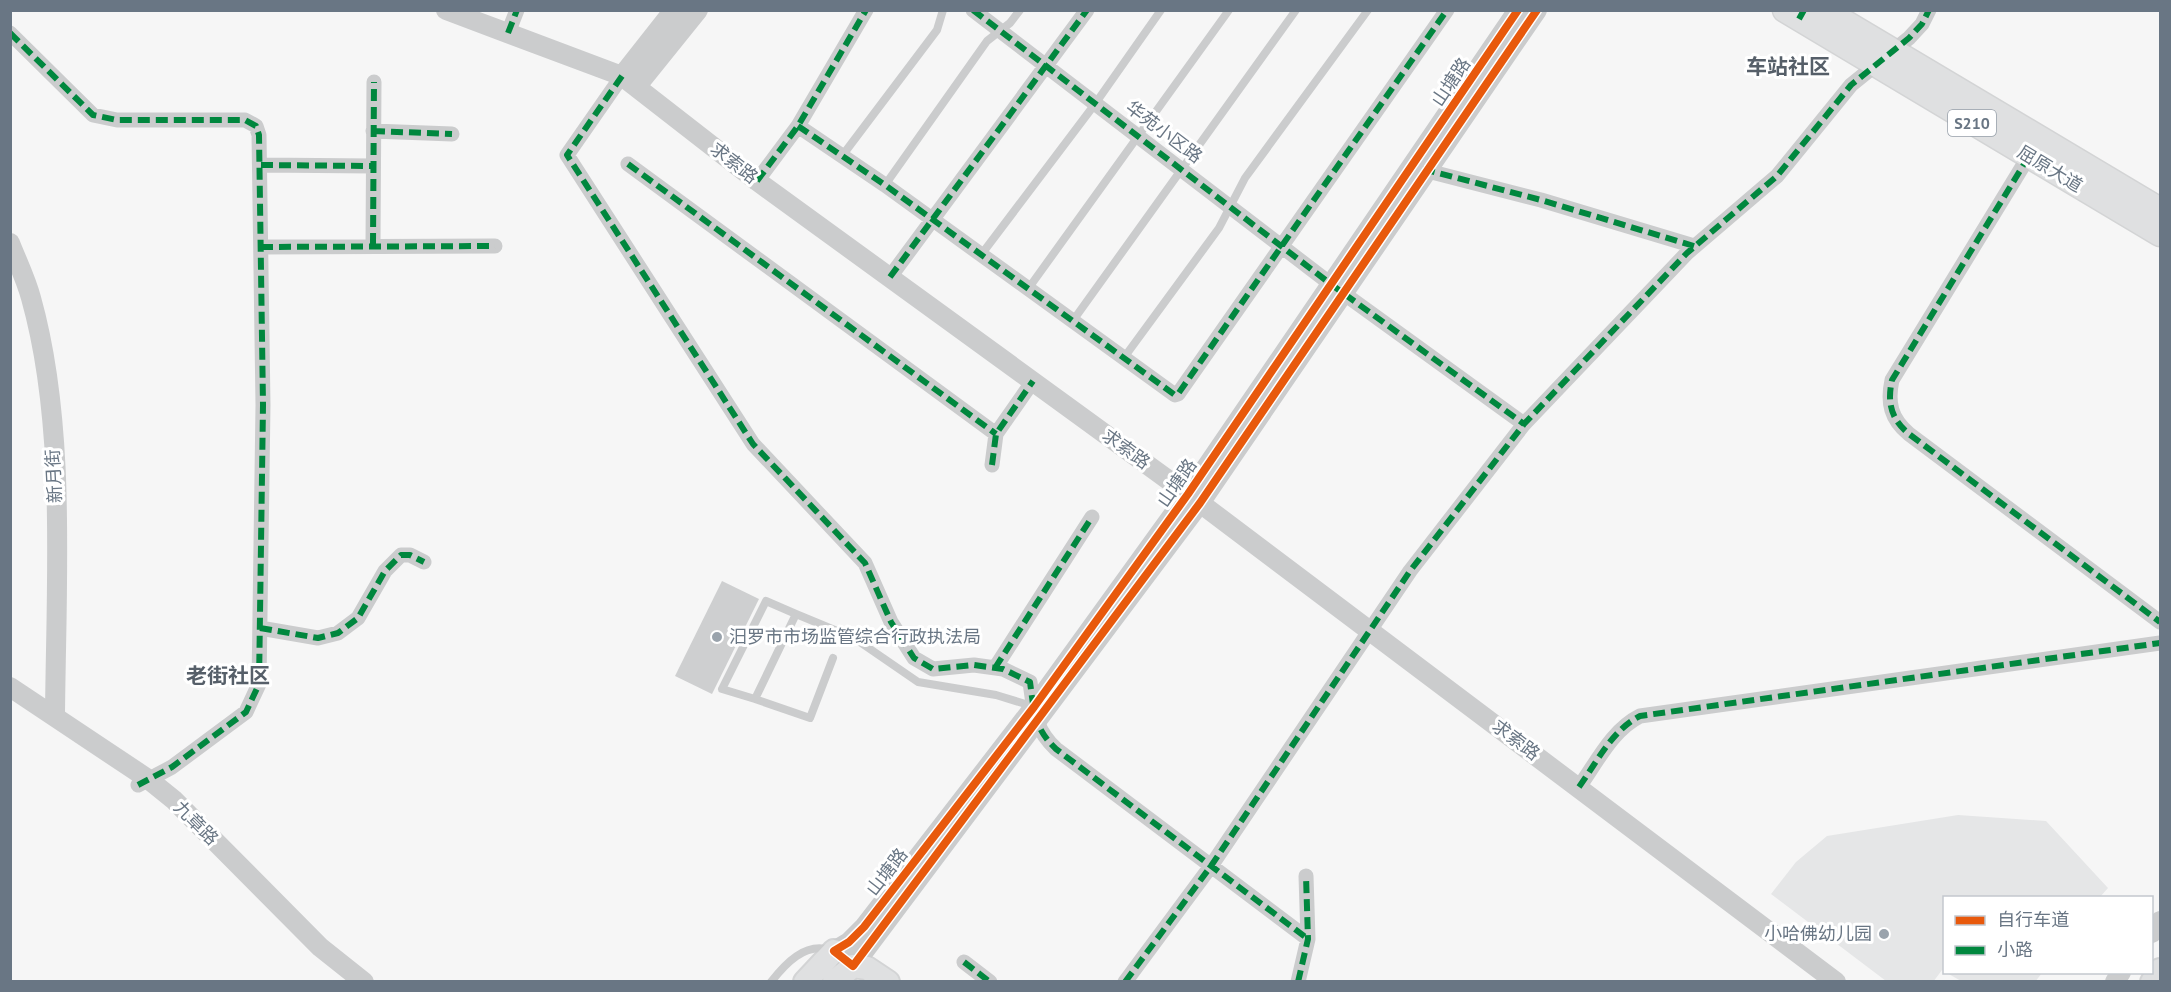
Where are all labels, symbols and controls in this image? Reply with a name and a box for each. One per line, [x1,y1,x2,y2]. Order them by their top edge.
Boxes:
street label: 山塘路 [1426,53,1475,111]
district label: 车站社区 [1746,53,1830,80]
street label: 华苑小区路 [1121,95,1207,168]
road number: S210 [1948,110,1996,136]
street label: 求索路 [706,137,763,188]
street label: 屈原大道 [2013,140,2087,197]
street label: 求索路 [1098,423,1155,474]
street label: 新月街 [41,448,66,504]
street label: 山塘路 [1152,454,1201,511]
place label: 汨罗市市场监管综合行政执法局 [729,625,981,648]
marker: 汨罗市市场监管综合行政执法局 [710,630,724,644]
district label: 老街社区 [186,662,270,689]
street label: 求索路 [1488,714,1545,765]
street label: 九章路 [169,795,224,850]
street label: 山塘路 [861,843,912,900]
legend [1943,896,2153,974]
text: 自行车道 [1997,908,2069,931]
place label: 小哈佛幼儿园 [1764,922,1872,945]
marker: 小哈佛幼儿园 [1877,927,1891,941]
text: 小路 [1997,938,2033,961]

